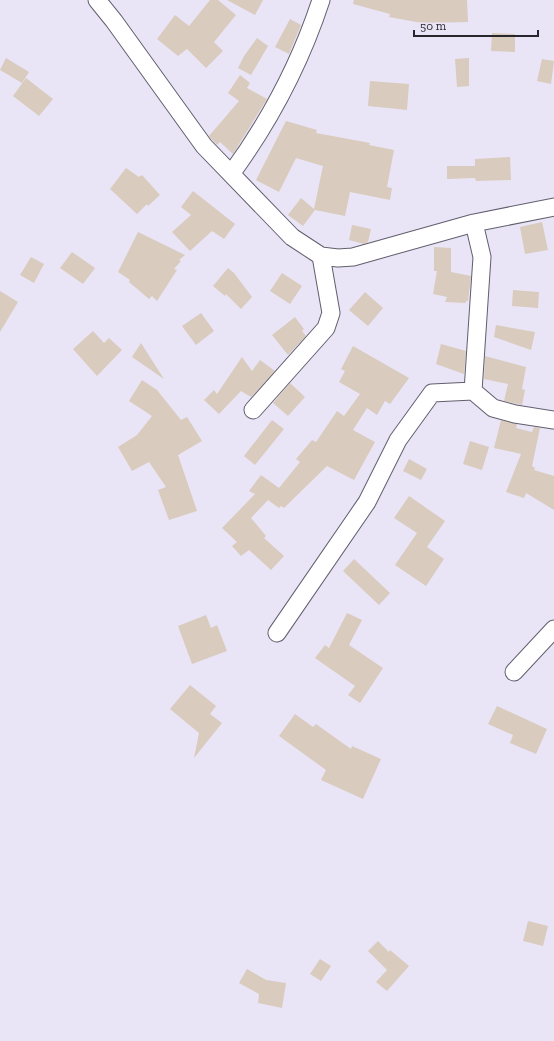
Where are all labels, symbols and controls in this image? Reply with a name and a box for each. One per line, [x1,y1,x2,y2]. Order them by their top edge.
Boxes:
scale bar [414,12,538,38]
text: 50 m [420,19,447,33]

